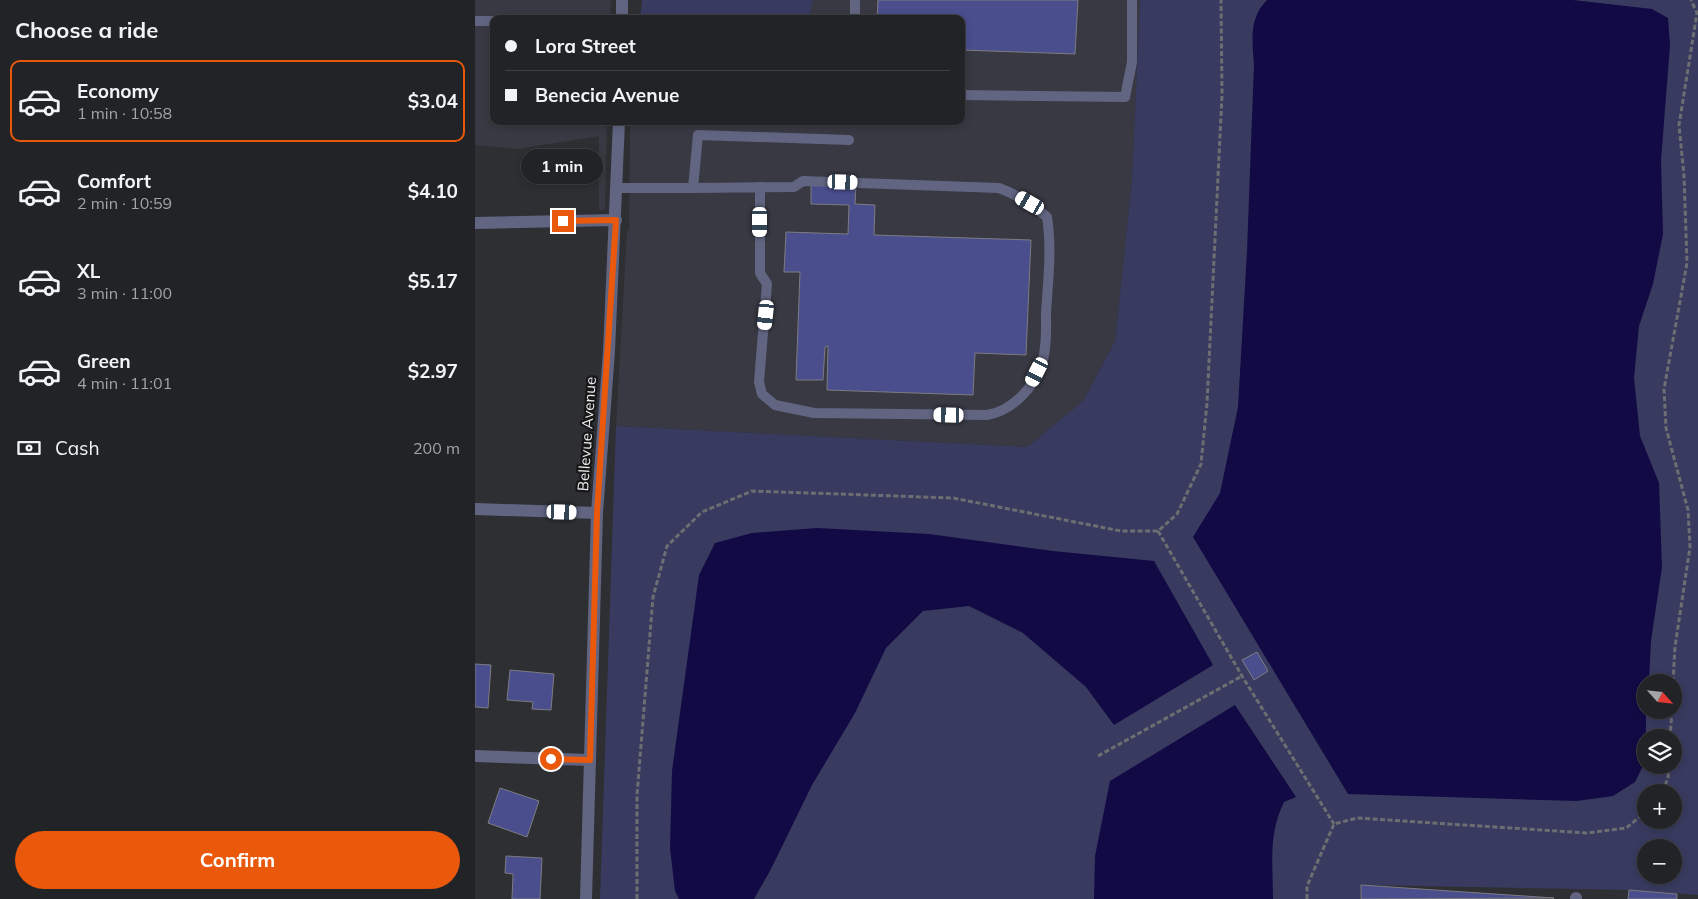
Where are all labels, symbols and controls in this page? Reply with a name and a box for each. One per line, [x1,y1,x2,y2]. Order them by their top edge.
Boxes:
text: Choose a ride [15,16,158,44]
text: Lora Street [535,34,636,58]
icon: car [17,79,62,124]
text: Economy [77,79,159,103]
text: Benecia Avenue [535,83,679,107]
text: $3.04 [408,89,458,113]
text: 1 min · 10:58 [77,103,172,123]
callout: 1 min [522,148,604,184]
text: 1 min [541,156,583,176]
icon: car [17,169,62,214]
text: Comfort [77,169,151,193]
car [827,174,858,190]
text: $4.10 [408,179,458,203]
car [1013,189,1046,217]
text: 2 min · 10:59 [77,193,172,213]
car [752,207,767,237]
route end [552,210,574,232]
icon: car [17,259,62,304]
text: XL [77,259,100,283]
text: $5.17 [408,269,458,293]
text: 3 min · 11:00 [77,283,172,303]
car [756,299,775,331]
icon: car [17,349,62,394]
text: Green [77,349,131,373]
car [1023,355,1050,389]
text: $2.97 [408,359,458,383]
text: 4 min · 11:01 [77,373,172,393]
street label: Bellevue Avenue [573,376,600,492]
car [933,407,964,423]
icon: cash [15,434,43,462]
text: Cash [55,436,100,460]
text: 200 m [413,438,460,458]
car [546,504,577,520]
north arrow [1637,674,1683,719]
map controls [1637,674,1682,884]
button: layers [1637,729,1682,774]
route start [540,748,562,770]
button: + [1637,784,1682,829]
button: Confirm [15,831,460,889]
button: − [1637,839,1682,884]

